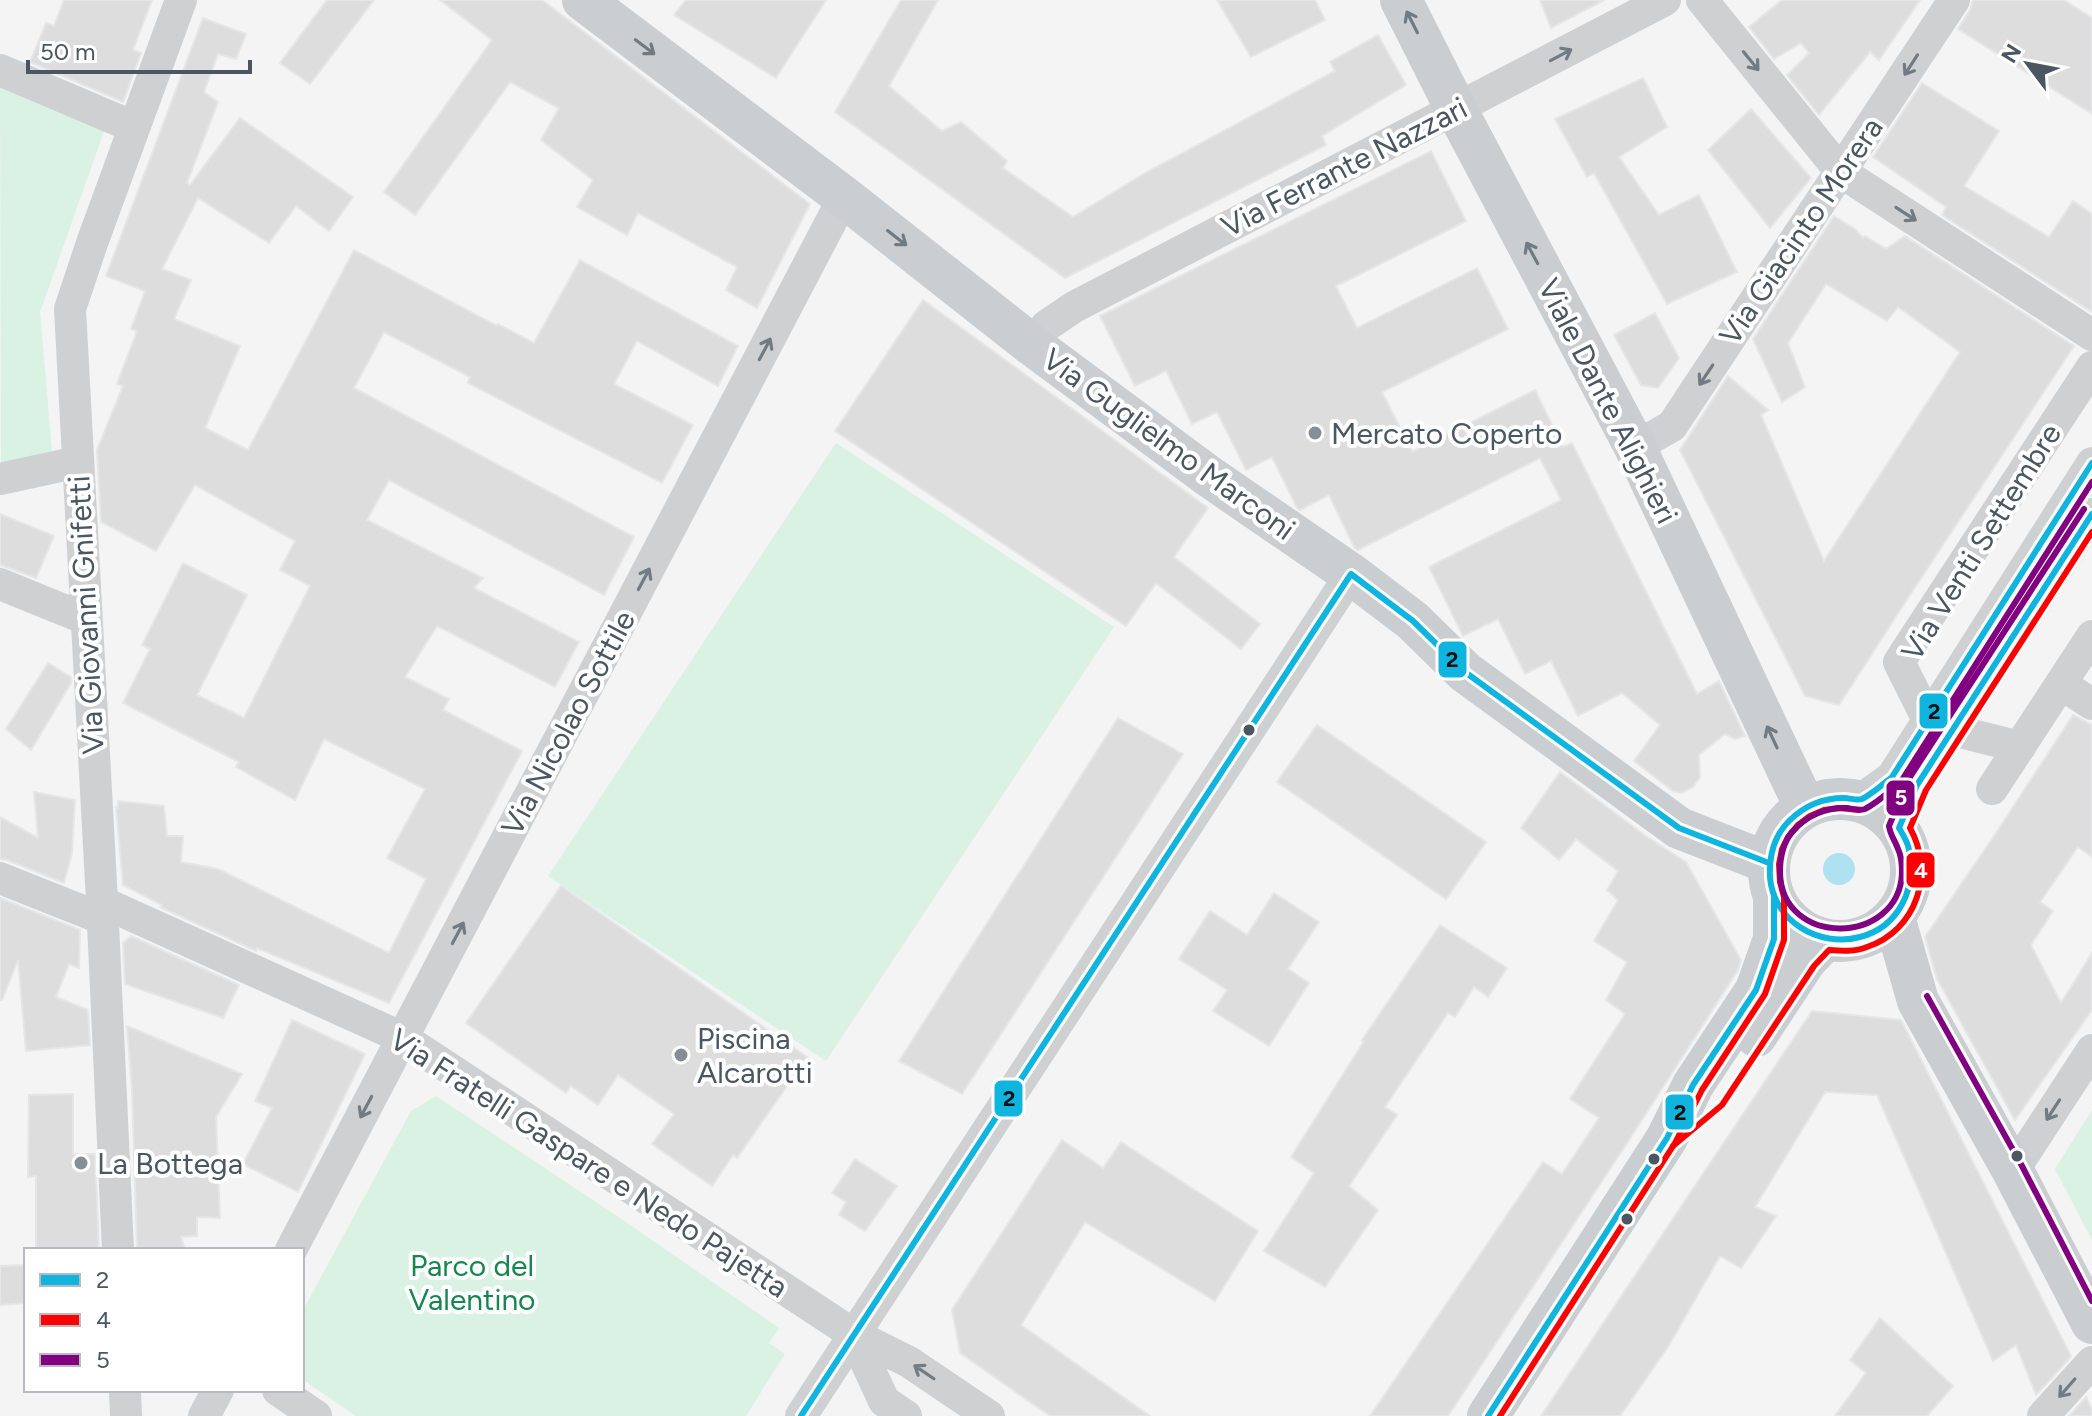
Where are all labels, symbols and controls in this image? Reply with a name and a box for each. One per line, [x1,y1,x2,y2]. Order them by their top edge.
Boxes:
one-way arrow [1404,11,1420,35]
scale bar [28,24,250,74]
north arrow [1988,24,2068,104]
text: 50 m [40,37,96,66]
one-way arrow [634,38,655,55]
text: N [1996,39,2027,68]
one-way arrow [1549,46,1572,62]
one-way arrow [1742,50,1760,71]
one-way arrow [1903,53,1919,76]
street label: Via Ferrante Nazzari [1215,89,1473,245]
street label: Via Giacinto Morera [1711,110,1891,352]
one-way arrow [1894,207,1917,223]
one-way arrow [886,230,907,247]
one-way arrow [1524,242,1540,265]
street label: Viale Dante Alighieri [1530,272,1686,530]
one-way arrow [757,337,773,361]
street label: Via Guglielmo Marconi [1036,340,1302,548]
one-way arrow [1697,364,1714,386]
place label: Mercato Coperto [1331,415,1562,452]
street label: Via Venti Settembre [1893,417,2069,667]
marker: Mercato Coperto [1306,424,1324,442]
street label: Via Giovanni Gnifetti [60,475,112,755]
one-way arrow [636,568,652,591]
street label: Via Nicolao Sottile [493,604,643,842]
line badge: 2 [1437,640,1468,679]
text: 2 [1446,646,1458,673]
line badge: 2 [1918,692,1949,730]
text: 2 [1928,698,1940,725]
unlabelled marker [1241,722,1257,738]
one-way arrow [1764,725,1779,749]
line badge: 5 [1885,779,1916,817]
text: 5 [1895,784,1907,811]
line badge: 4 [1905,851,1936,889]
text: 4 [1914,857,1928,884]
one-way arrow [450,922,466,946]
street label: Via Fratelli Gaspare e Nedo Pajetta [383,1020,795,1306]
place label: Piscina Alcarotti [697,1020,813,1091]
marker: Piscina Alcarotti [672,1046,690,1064]
line badge: 2 [993,1079,1024,1118]
text: 2 [1003,1085,1015,1112]
line badge: 2 [1664,1093,1695,1131]
one-way arrow [358,1095,374,1118]
one-way arrow [2044,1098,2060,1121]
text: 2 [1674,1099,1686,1126]
place label: La Bottega [97,1145,243,1182]
unlabelled marker [2009,1148,2025,1164]
unlabelled marker [1646,1151,1662,1167]
marker: La Bottega [72,1154,90,1172]
unlabelled marker [1619,1211,1635,1227]
park label: Parco del Valentino [408,1247,536,1318]
legend [24,1248,304,1392]
text: 2 [96,1265,109,1294]
text: 4 [96,1305,111,1334]
text: 5 [96,1345,110,1374]
one-way arrow [914,1364,936,1380]
one-way arrow [2058,1378,2076,1398]

